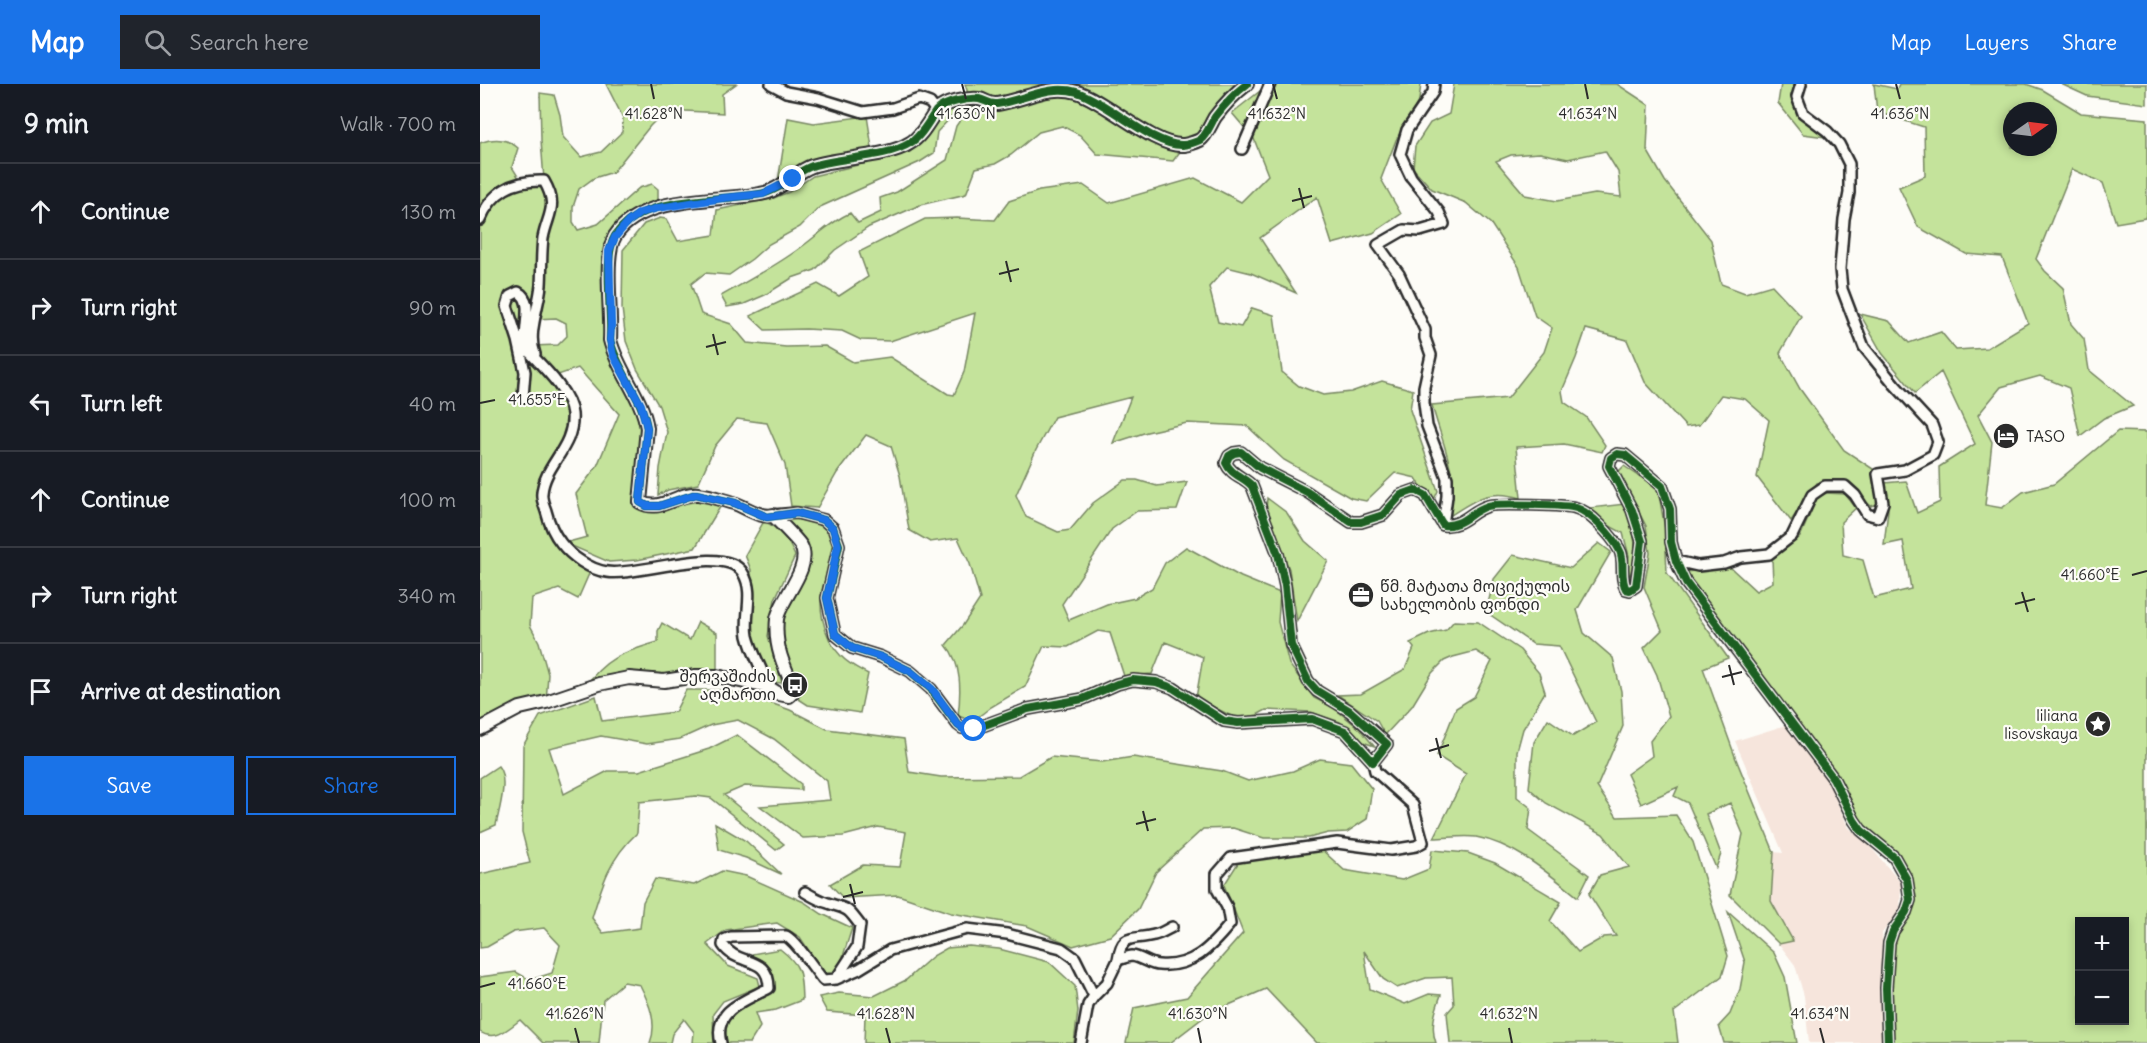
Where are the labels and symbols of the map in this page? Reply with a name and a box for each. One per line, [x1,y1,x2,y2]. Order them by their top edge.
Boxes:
north arrow [2003,102,2057,156]
text: 41.628°N [625,104,683,123]
text: 41.630°N [936,104,996,123]
text: 41.632°N [1248,104,1306,123]
text: 41.634°N [1559,104,1617,123]
text: 41.636°N [1871,104,1929,123]
route end [779,165,805,191]
text: 41.655°E [508,390,566,409]
hotel icon: TASO [1991,421,2021,451]
place label: TASO [2026,426,2065,446]
text: 41.660°E [2061,565,2119,584]
place label: წმ. მატათა მოციქულის სახელობის ფონდი [1380,576,1570,615]
office icon: წმ. მატათა მოციქულის სახელობის ფონდი [1346,580,1376,610]
place label: შერვაშიძის აღმართი [679,666,776,704]
bus stop icon: შერვაშიძის აღმართი [780,670,810,700]
place label: liliana lisovskaya [2004,705,2078,743]
place icon: liliana lisovskaya [2083,709,2113,739]
route start [960,715,986,741]
text: 41.660°E [508,974,566,993]
text: 41.626°N [546,1004,604,1023]
text: 41.628°N [857,1004,915,1023]
text: 41.630°N [1168,1004,1228,1023]
text: 41.632°N [1480,1004,1538,1023]
text: 41.634°N [1791,1004,1849,1023]

